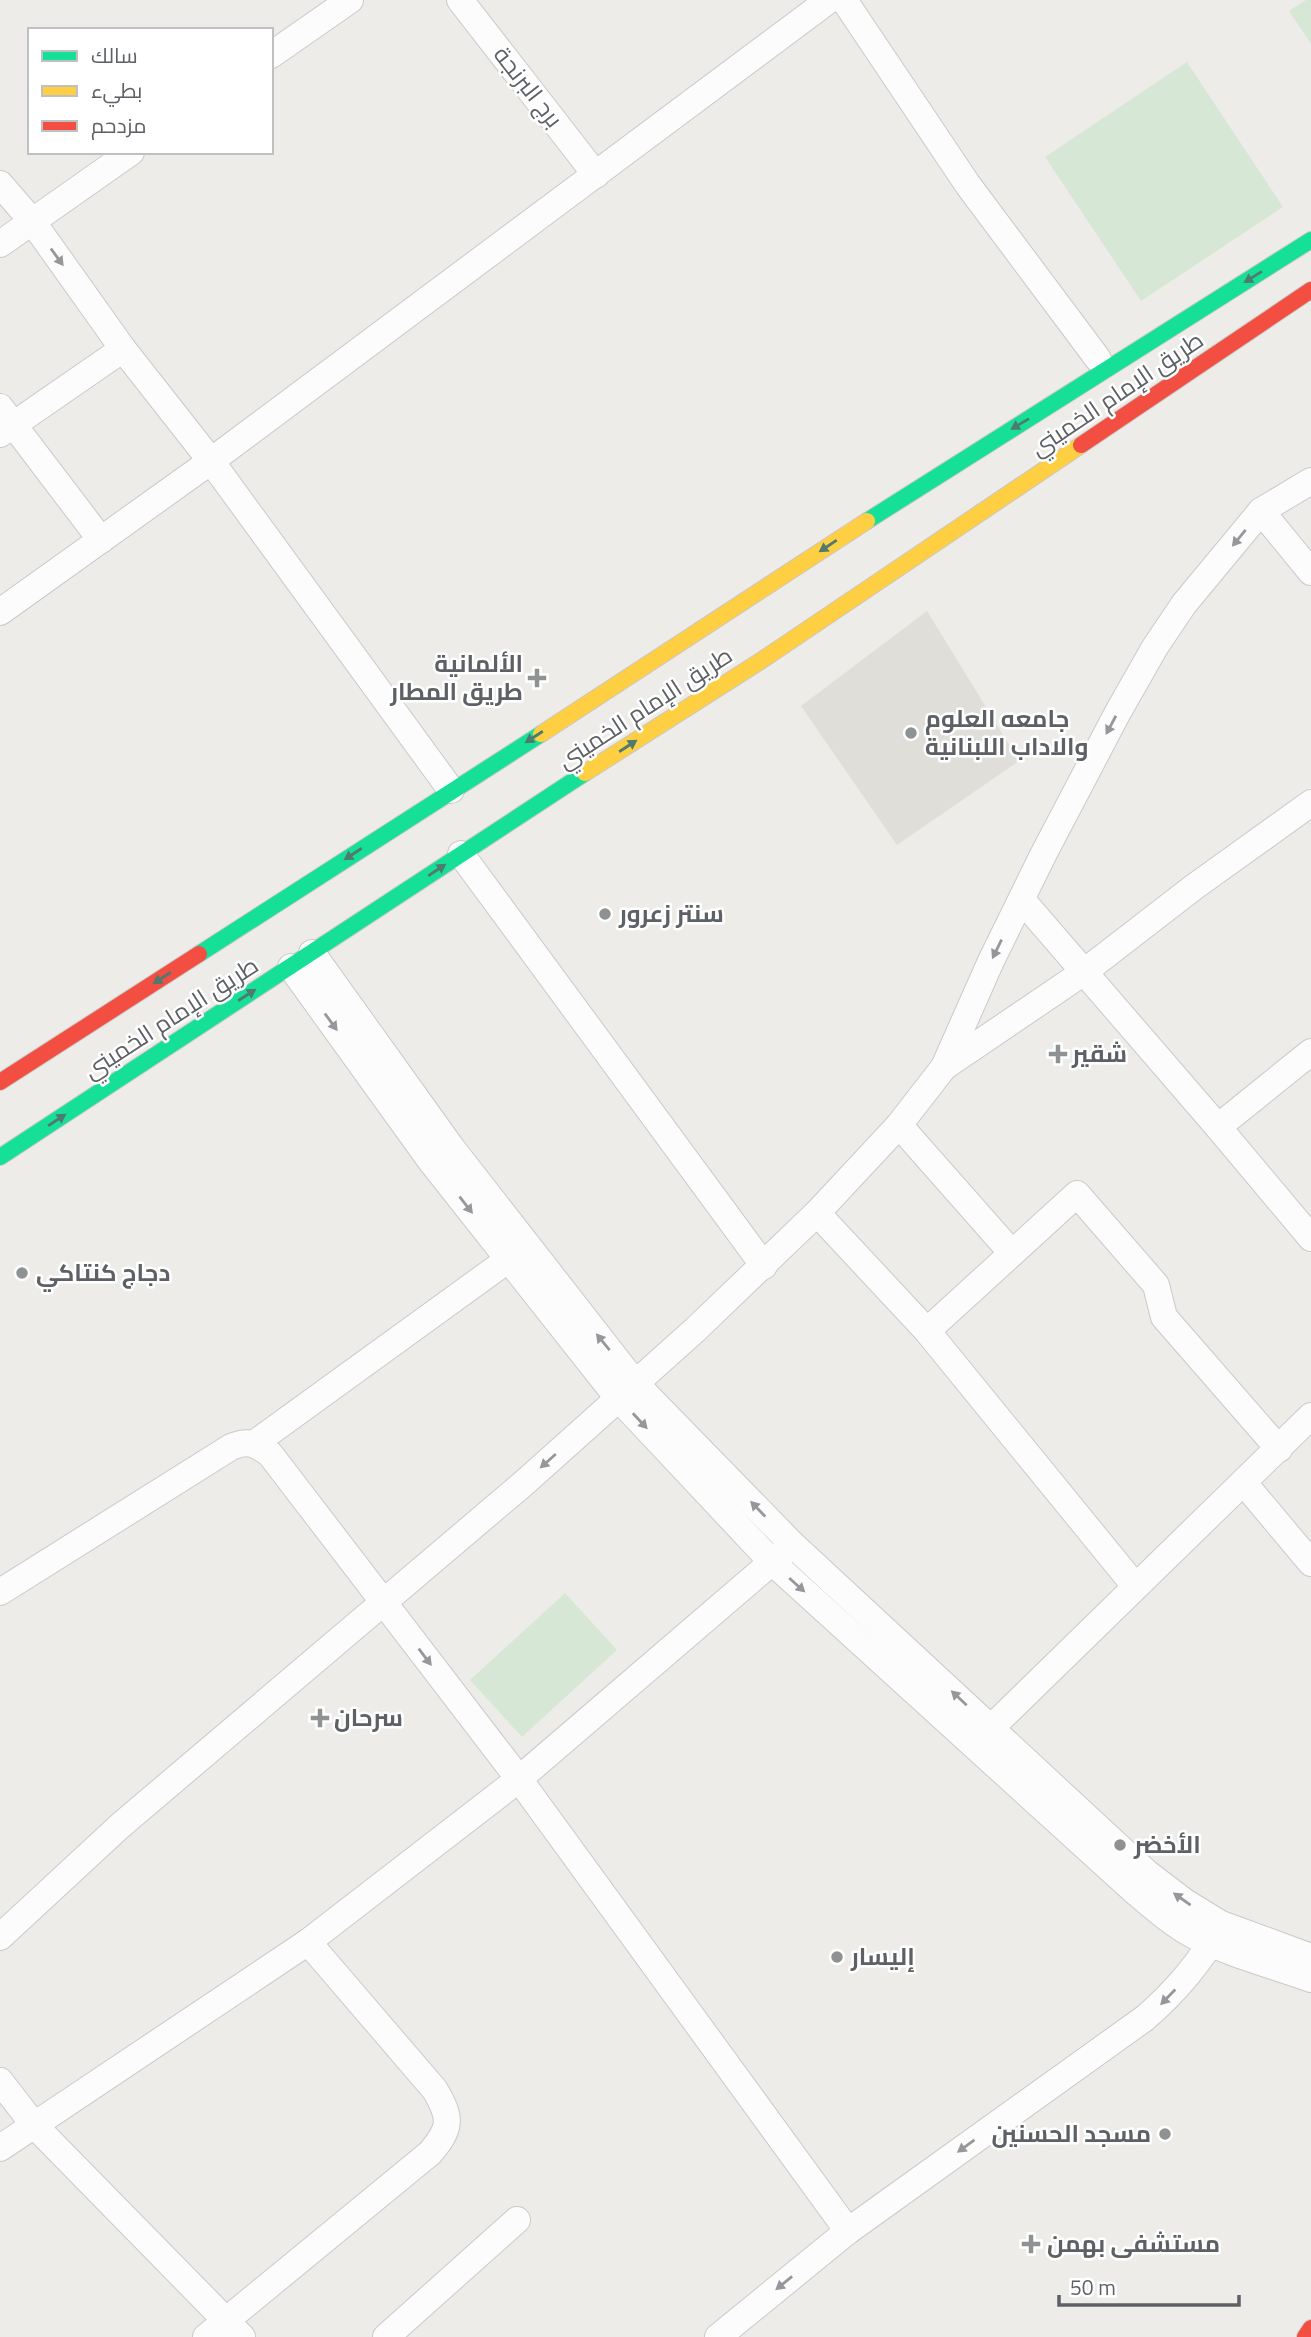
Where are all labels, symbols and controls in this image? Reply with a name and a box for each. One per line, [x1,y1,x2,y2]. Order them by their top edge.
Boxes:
legend [28,28,273,154]
street label: برج البرنجة [485,38,572,135]
text: سالك [91,39,138,71]
text: بطيء [91,74,142,107]
text: مزدحم [91,109,146,141]
one-way arrow [50,247,64,266]
one-way arrow [1244,270,1263,283]
street label: طريق الإمام الخميني [1023,322,1211,466]
one-way arrow [1010,418,1029,431]
one-way arrow [1232,528,1247,546]
one-way arrow [818,540,838,553]
street label: طريق الإمام الخميني [550,637,740,779]
place label: الألمانية طريق المطار [389,645,523,709]
marker: الألمانية طريق المطار [529,670,545,686]
place label: جامعه العلوم والاداب اللبنانية [925,700,1088,764]
one-way arrow [1105,715,1117,735]
marker: جامعه العلوم والاداب اللبنانية [903,725,919,741]
one-way arrow [525,731,544,744]
one-way arrow [619,740,638,753]
one-way arrow [343,848,363,861]
one-way arrow [428,863,446,877]
place label: سنتر زعرور [618,895,724,931]
marker: سنتر زعرور [597,906,613,922]
one-way arrow [991,939,1003,960]
street label: طريق الإمام الخميني [76,947,266,1089]
one-way arrow [153,971,171,985]
one-way arrow [238,989,257,1002]
one-way arrow [324,1013,338,1031]
place label: شقير [1071,1035,1127,1071]
marker: شقير [1050,1046,1066,1062]
one-way arrow [48,1113,66,1127]
one-way arrow [458,1197,473,1214]
place label: دجاج كنتاكي [36,1254,170,1292]
marker: دجاج كنتاكي [14,1265,30,1281]
one-way arrow [596,1333,611,1351]
one-way arrow [631,1412,648,1429]
one-way arrow [539,1453,557,1469]
one-way arrow [749,1500,766,1517]
one-way arrow [788,1576,805,1592]
one-way arrow [418,1647,432,1666]
one-way arrow [950,1690,968,1706]
place label: سرحان [334,1699,403,1735]
marker: سرحان [312,1710,328,1726]
place label: الأخضر [1133,1826,1201,1862]
marker: الأخضر [1112,1837,1128,1853]
one-way arrow [1173,1893,1191,1907]
place label: إليسار [850,1938,915,1974]
marker: إليسار [829,1949,845,1965]
one-way arrow [1161,1988,1177,2005]
place label: مسجد الحسنين [992,2115,1151,2151]
marker: مسجد الحسنين [1157,2126,1173,2142]
one-way arrow [956,2139,975,2153]
place label: مستشفى بهمن [1047,2225,1220,2261]
marker: مستشفى بهمن [1021,2234,1041,2254]
scale bar [1059,2264,1239,2308]
text: 50 m [1070,2271,1116,2303]
one-way arrow [776,2276,794,2291]

